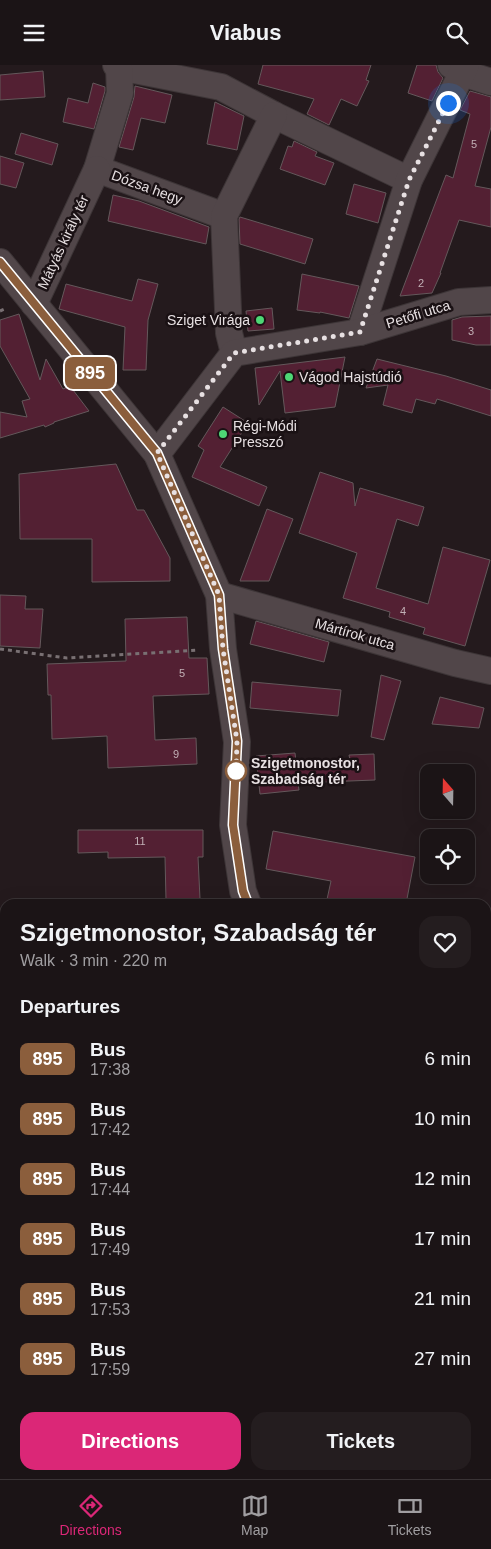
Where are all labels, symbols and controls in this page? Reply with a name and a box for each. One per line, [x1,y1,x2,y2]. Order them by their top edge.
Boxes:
icon: menu [20,19,48,47]
icon: search [443,19,471,47]
text: Viabus [210,20,281,45]
your location [436,91,461,116]
house number: 5 [471,138,477,150]
street label: Dózsa hegy [110,167,184,207]
street label: Mátyás király tér [34,192,92,292]
house number: 2 [418,277,424,289]
street label: Petőfi utca [384,297,452,331]
place label: Sziget Virága [167,312,250,328]
marker: Sziget Virága [254,314,266,326]
house number: 3 [468,325,474,337]
line badge: 895 [61,357,119,389]
text: 895 [75,363,105,383]
place label: Vágod Hajstúdió [299,369,402,385]
marker: Vágod Hajstúdió [283,371,295,383]
place label: Régi-Módi Presszó [233,418,297,450]
marker: Régi-Módi Presszó [217,428,229,440]
house number: 4 [400,605,406,617]
street label: Mártírok utca [314,615,397,653]
house number: 5 [179,667,185,679]
house number: 9 [173,748,179,760]
place label: Szigetmonostor, Szabadság tér [251,755,360,787]
marker: Szigetmonostor, Szabadság tér [225,760,247,782]
north arrow [420,764,475,819]
map controls [420,764,475,884]
button: locate [420,829,475,884]
house number: 11 [134,835,146,847]
button: heart [419,916,471,968]
text: Szigetmonostor, Szabadság tér [20,919,376,946]
text: Walk · 3 min · 220 m [20,952,167,969]
text: Departures [20,996,120,1017]
text: Bus [90,1039,126,1060]
text: 6 min [425,1048,471,1069]
text: 895 [32,1049,63,1069]
text: 17:38 [90,1061,130,1078]
text: Bus [90,1099,126,1120]
text: 10 min [414,1108,471,1129]
text: 895 [32,1109,63,1129]
text: 17:42 [90,1121,130,1138]
text: Bus [90,1159,126,1180]
text: 12 min [414,1168,471,1189]
text: 895 [32,1169,63,1189]
text: 17:44 [90,1181,130,1198]
text: Bus [90,1219,126,1240]
text: 17 min [414,1228,471,1249]
text: 895 [32,1229,63,1249]
text: 17:49 [90,1241,130,1258]
text: Bus [90,1279,126,1300]
text: 21 min [414,1288,471,1309]
text: 895 [32,1289,63,1309]
text: 17:53 [90,1301,130,1318]
text: Bus [90,1339,126,1360]
text: 27 min [414,1348,471,1369]
text: 895 [32,1349,63,1369]
text: 17:59 [90,1361,130,1378]
button: Directions [20,1412,241,1470]
button: Tickets [251,1412,471,1470]
tab: Directions [59,1492,122,1538]
tab: Map [241,1492,269,1538]
tab: Tickets [388,1492,432,1538]

